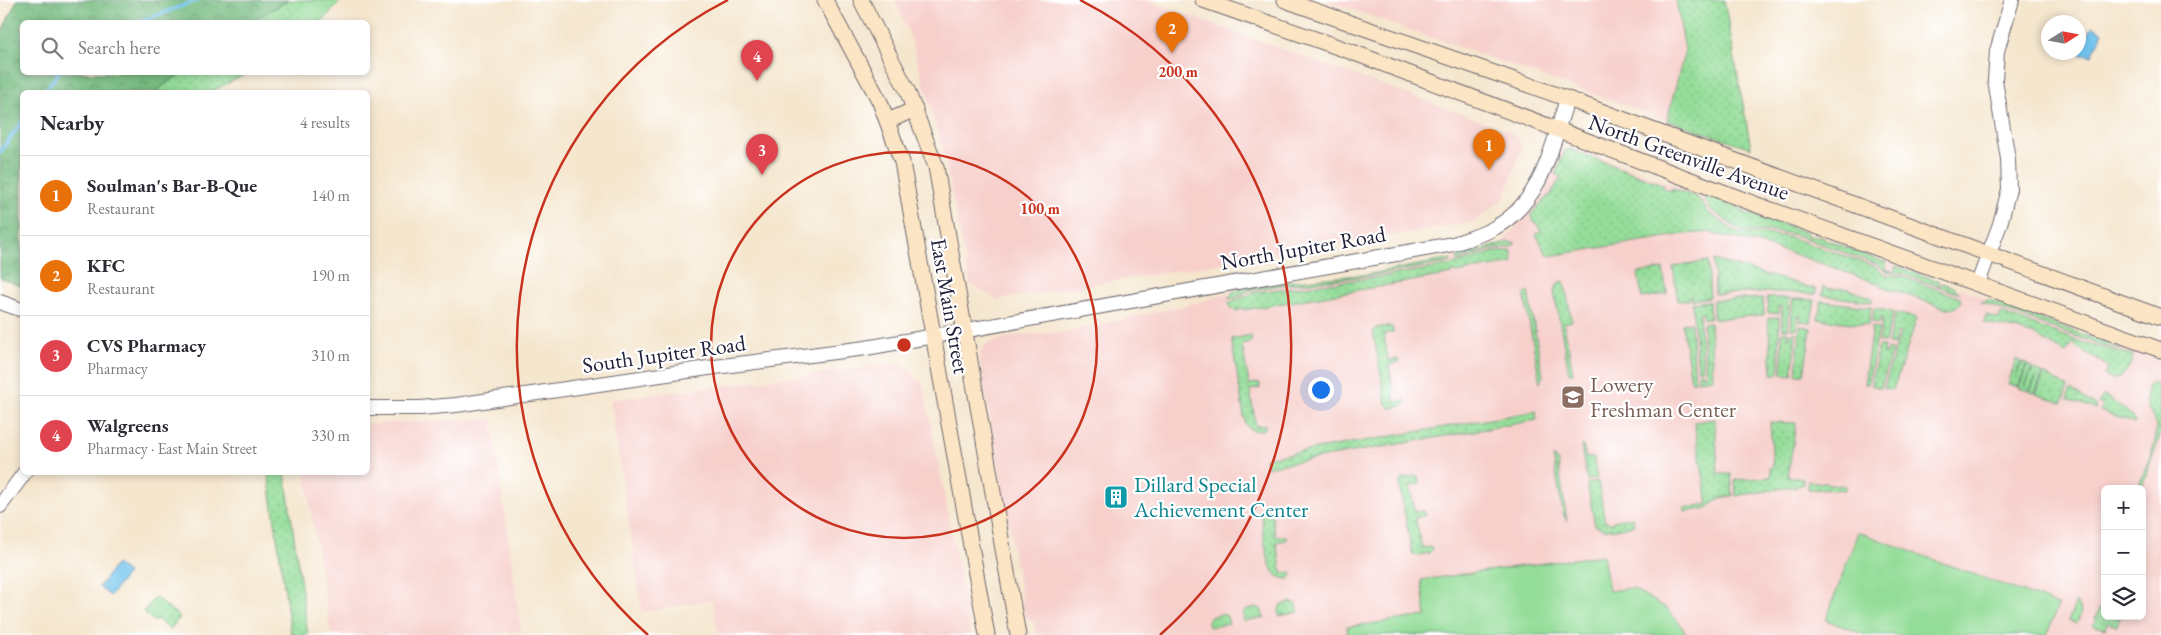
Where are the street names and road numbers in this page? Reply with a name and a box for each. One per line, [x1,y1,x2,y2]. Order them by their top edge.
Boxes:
street label: North Greenville Avenue [1585,107,1794,207]
street label: North Jupiter Road [1218,219,1389,277]
street label: East Main Street [924,236,976,376]
street label: South Jupiter Road [581,328,748,380]

